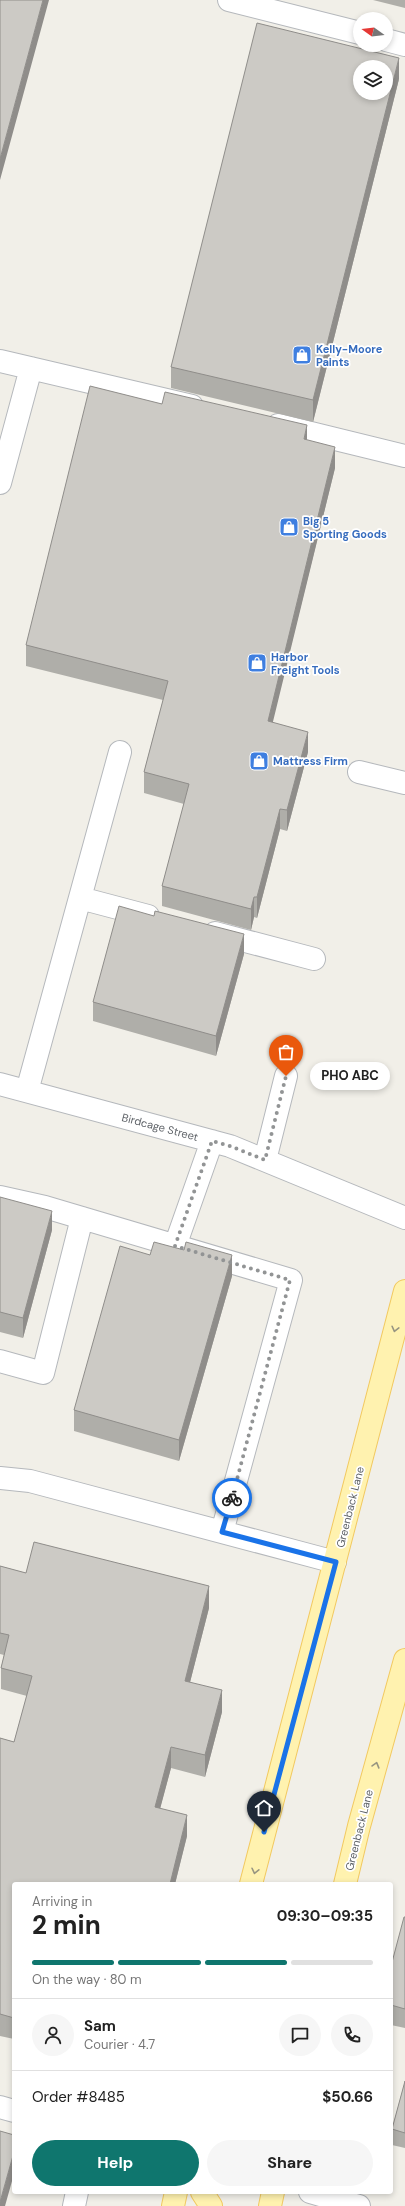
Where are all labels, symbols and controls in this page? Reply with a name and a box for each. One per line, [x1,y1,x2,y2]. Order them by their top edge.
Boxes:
north arrow [353,12,393,52]
map controls [353,12,393,100]
button: layers [353,60,393,100]
place label: Kelly-Moore Paints [316,342,383,369]
shop icon: Kelly-Moore Paints [291,344,313,366]
place label: Big 5 Sporting Goods [303,514,387,541]
shop icon: Big 5 Sporting Goods [278,516,300,538]
place label: Harbor Freight Tools [271,650,340,677]
shop icon: Harbor Freight Tools [246,652,268,674]
shop icon: Mattress Firm [248,750,270,772]
place label: Mattress Firm [273,754,348,768]
pin [269,1035,303,1076]
icon: bag [275,1041,297,1063]
callout: PHO ABC [310,1062,390,1090]
text: PHO ABC [321,1067,379,1084]
street label: Birdcage Street [120,1110,200,1144]
one-way arrow [392,1326,400,1332]
street label: Greenback Lane [333,1465,367,1549]
courier [212,1478,252,1518]
icon: bike [221,1487,243,1509]
one-way arrow [371,1762,380,1769]
street label: Greenback Lane [342,1788,376,1872]
pin [247,1791,281,1832]
icon: home [253,1797,275,1819]
one-way arrow [251,1868,259,1874]
text: Arriving in [32,1893,92,1910]
text: 09:30–09:35 [277,1906,373,1926]
text: 2 min [32,1908,101,1942]
text: On the way · 80 m [32,1971,142,1988]
button: person [32,2014,74,2056]
button: chat [279,2014,321,2056]
button: phone [331,2014,373,2056]
text: Sam [84,2016,116,2036]
text: Courier · 4.7 [84,2036,155,2053]
text: Order #8485 [32,2087,125,2107]
text: $50.66 [322,2087,373,2107]
button: Help [32,2140,199,2186]
button: Share [207,2140,373,2186]

